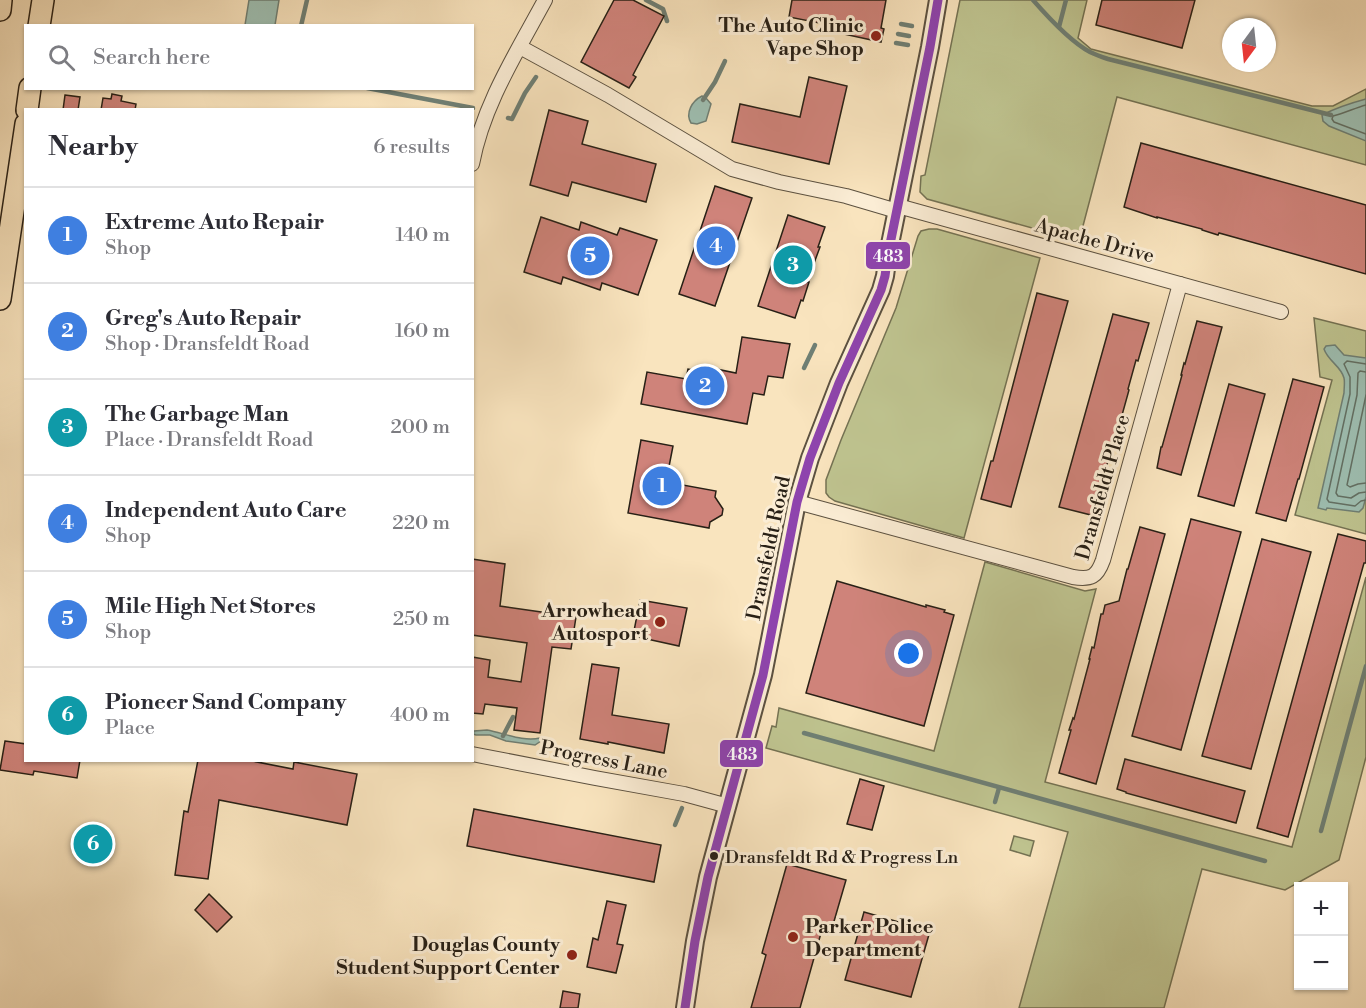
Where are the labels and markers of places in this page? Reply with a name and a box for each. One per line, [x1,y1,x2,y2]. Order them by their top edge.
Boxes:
place label: The Auto Clinic Vape Shop [719,14,864,62]
marker: The Auto Clinic Vape Shop [869,29,883,43]
pin: 4 [696,224,736,268]
pin: 5 [570,234,610,278]
pin: 3 [774,242,812,288]
pin: 2 [686,364,724,408]
pin: 1 [642,464,682,508]
place label: Arrowhead Autosport [540,599,649,647]
marker: Arrowhead Autosport [653,615,667,629]
pin: 6 [74,822,112,866]
place label: Dransfeldt Rd & Progress Ln [725,846,959,869]
marker: Dransfeldt Rd & Progress Ln [708,850,720,862]
place label: Parker Police Department [805,915,934,963]
marker: Parker Police Department [786,930,800,944]
place label: Douglas County Student Support Center [336,933,561,981]
marker: Douglas County Student Support Center [565,948,579,962]

